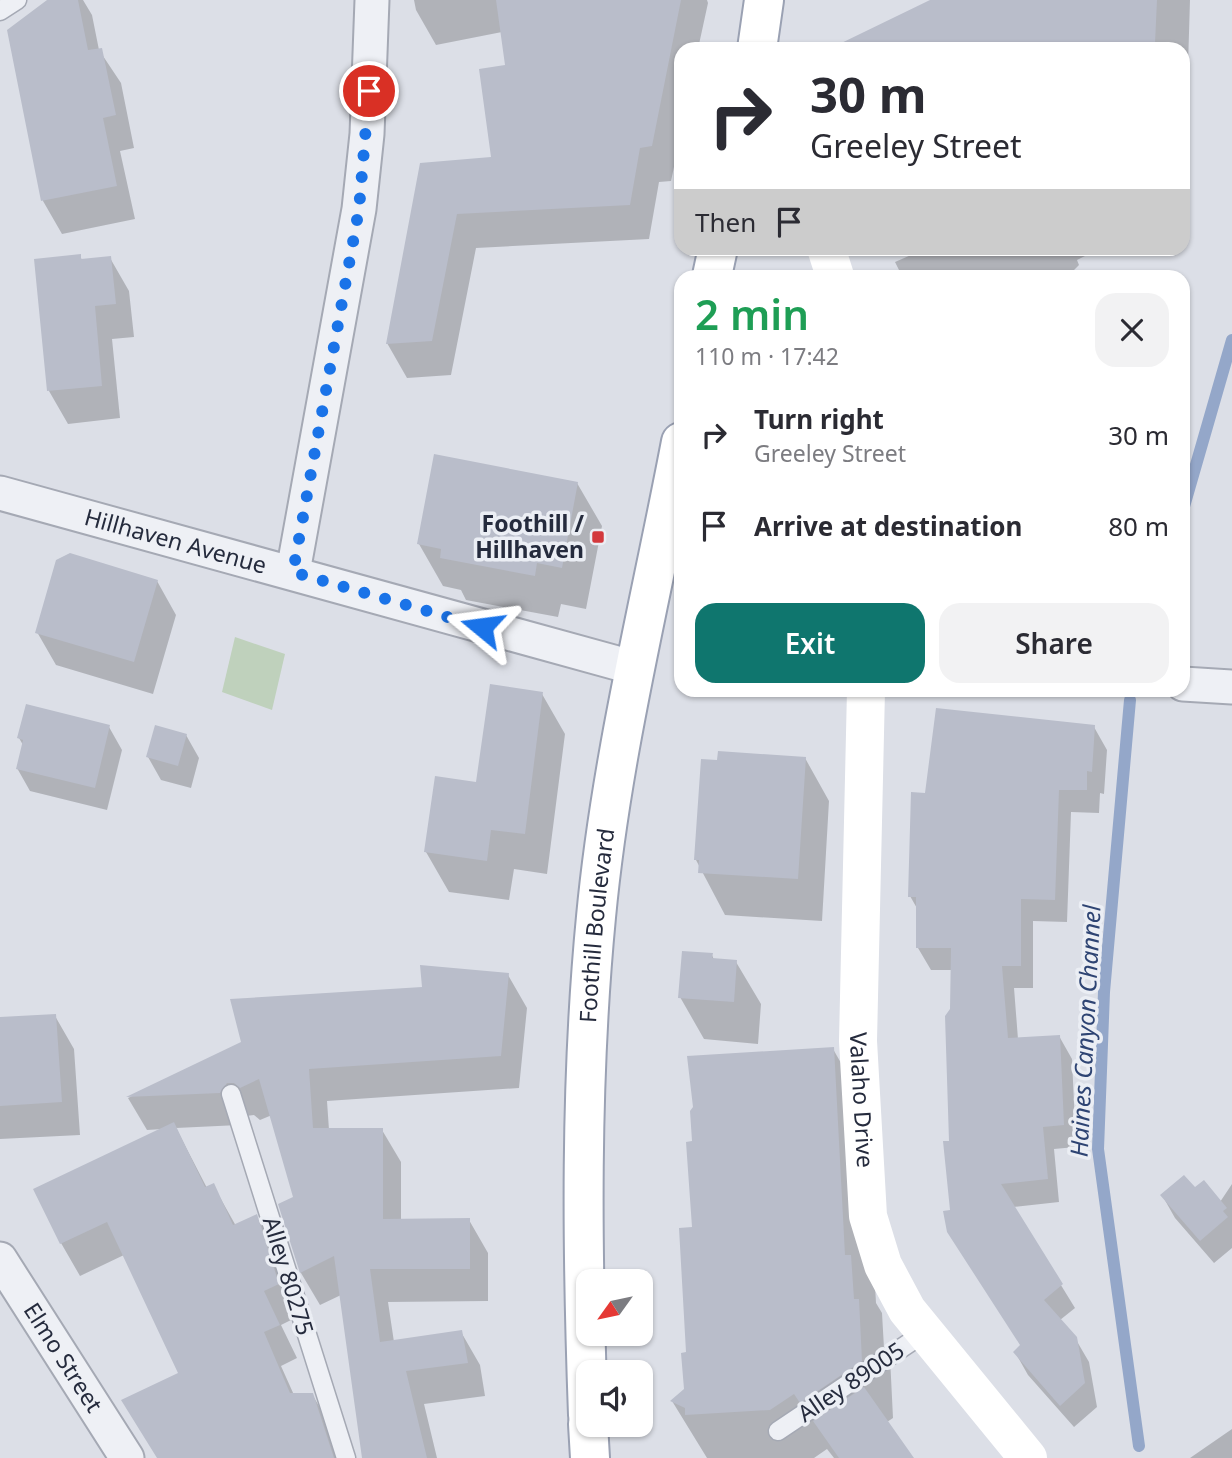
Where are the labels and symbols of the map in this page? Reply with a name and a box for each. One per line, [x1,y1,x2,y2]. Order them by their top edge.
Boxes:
pin [339,61,399,121]
street label: Hillhaven Avenue [81,500,270,581]
place label: Foothill / Hillhaven [475,507,584,565]
marker: Foothill / Hillhaven [590,529,606,545]
position arrow [445,590,519,664]
street label: Foothill Boulevard [571,826,622,1024]
water label: Haines Canyon Channel [1061,903,1108,1158]
street label: Valaho Drive [843,1032,882,1169]
street label: Alley 80275 [256,1212,322,1339]
north arrow [576,1269,653,1346]
street label: Elmo Street [17,1296,111,1418]
street label: Alley 89005 [791,1334,910,1429]

